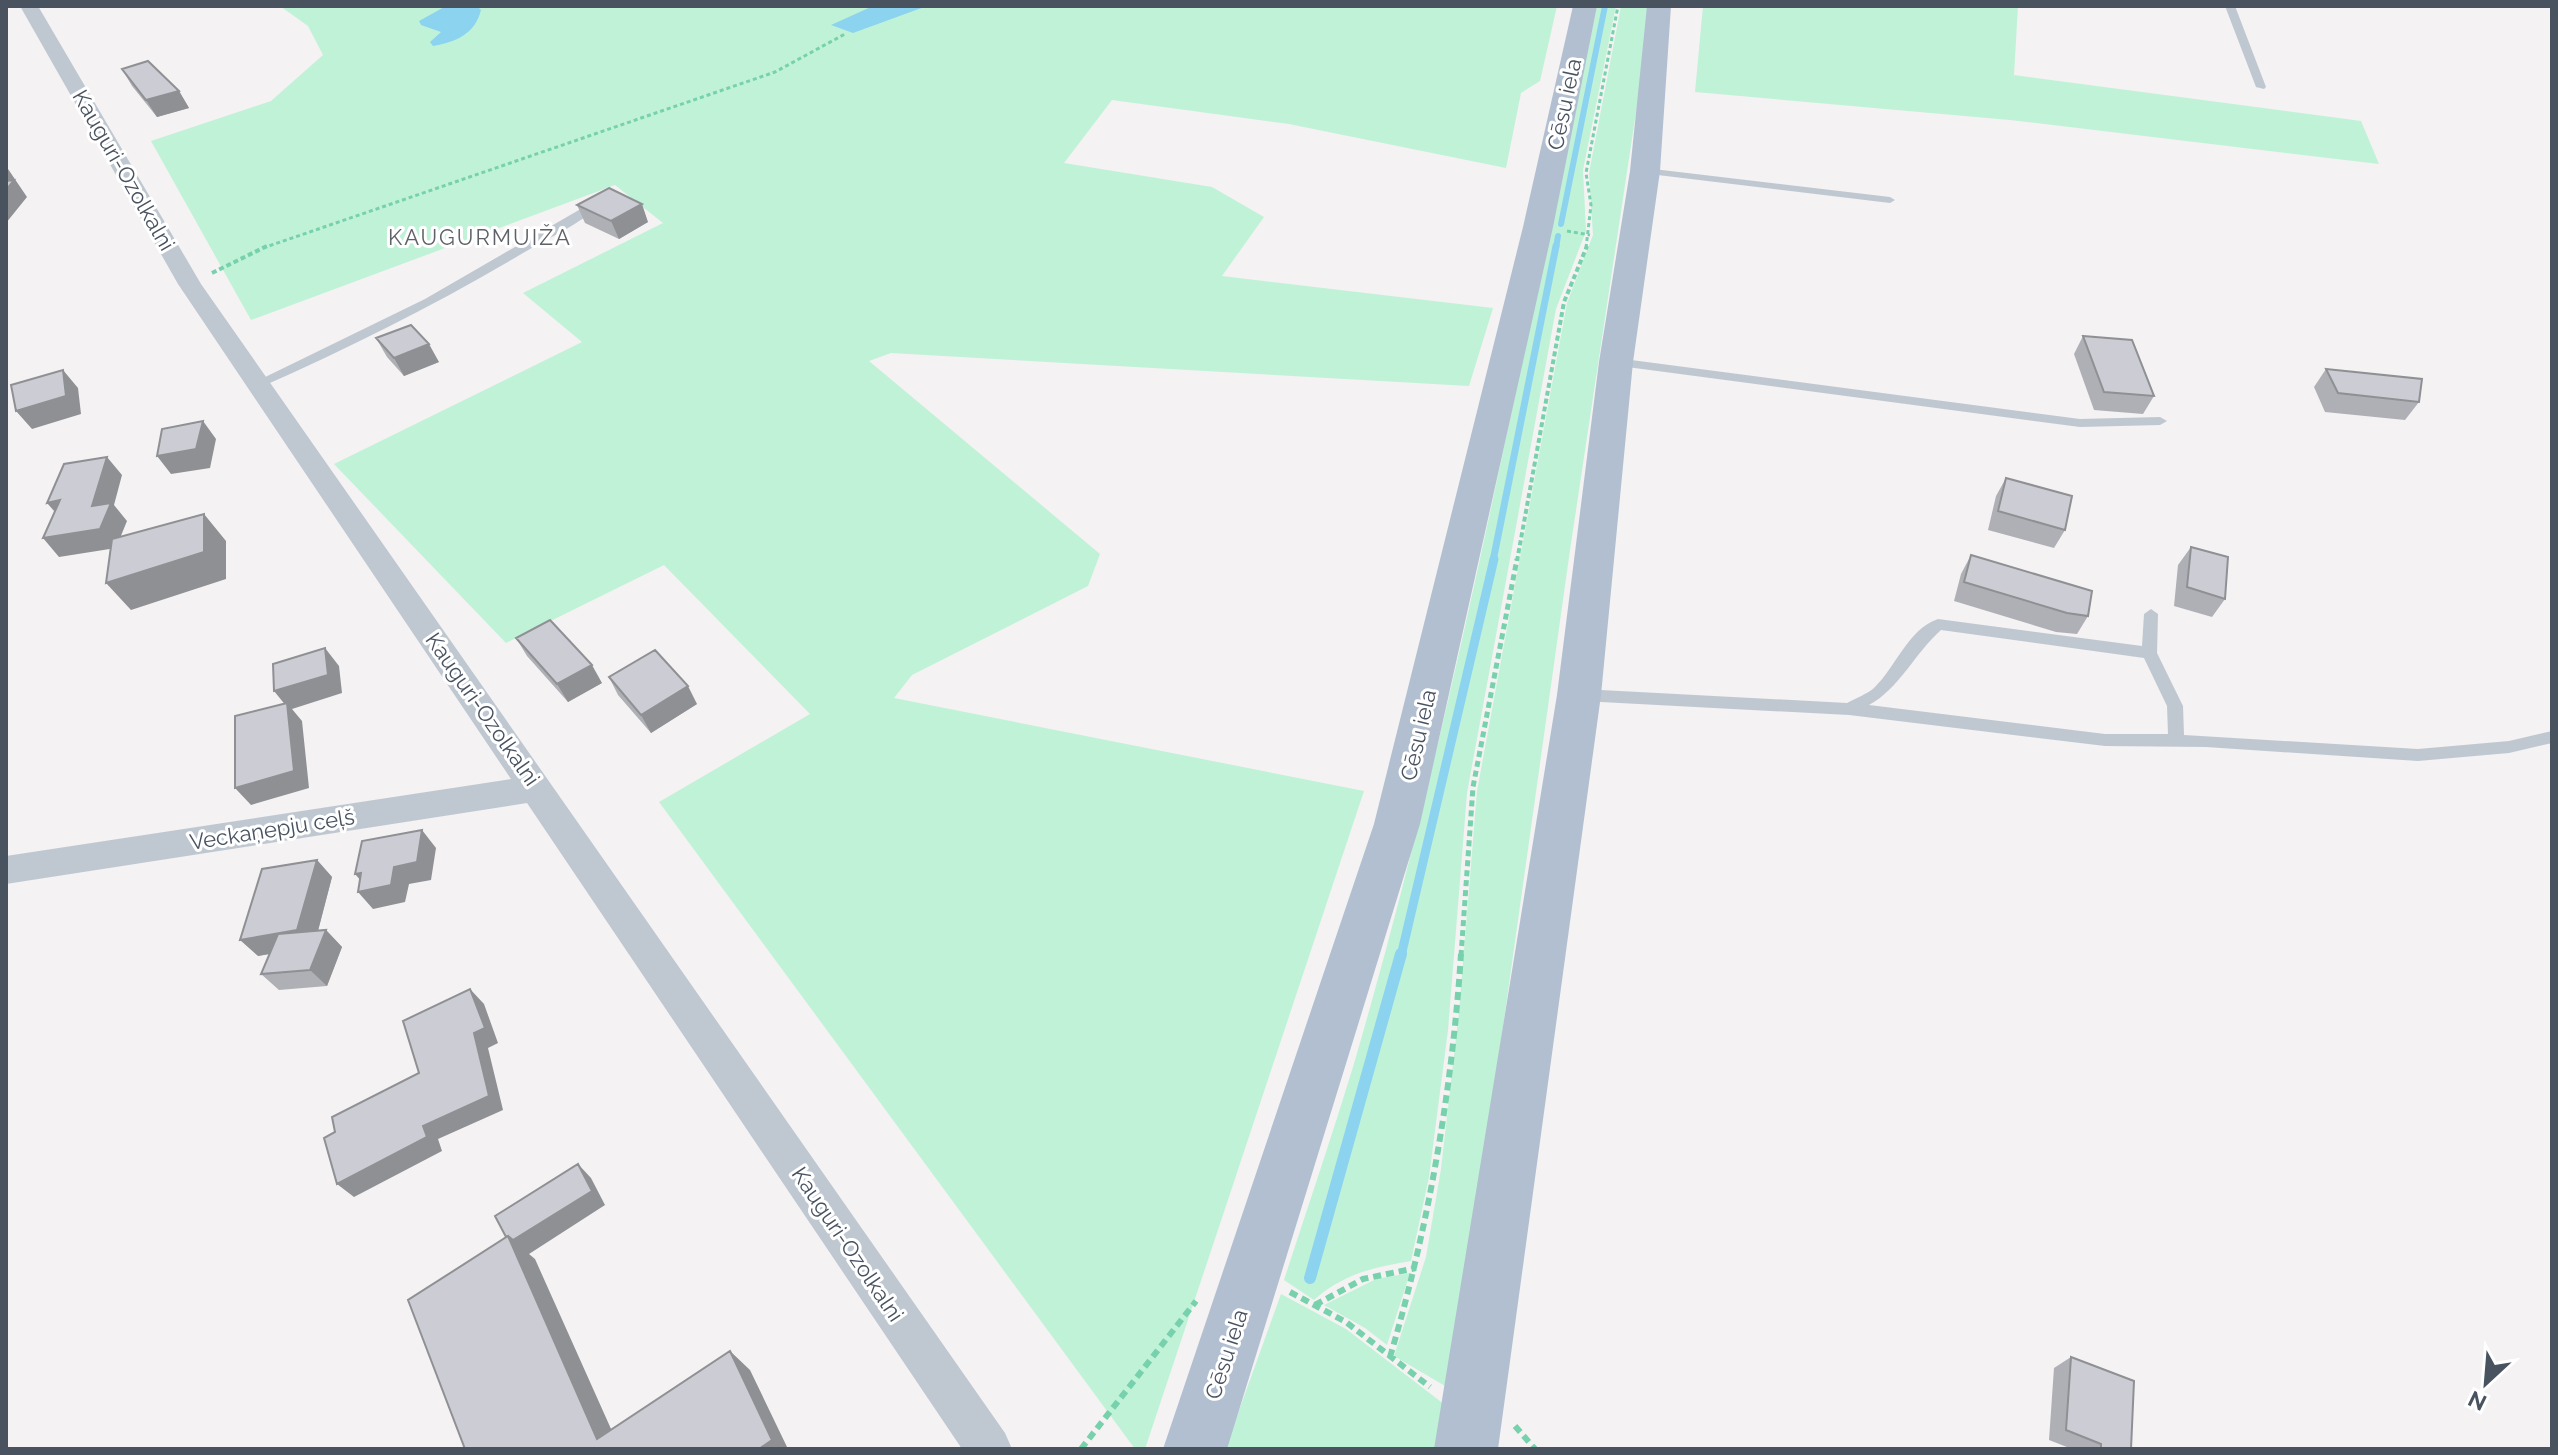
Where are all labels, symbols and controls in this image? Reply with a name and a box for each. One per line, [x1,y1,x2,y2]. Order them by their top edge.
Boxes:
street label: Cēsu iela [1542,56,1586,152]
street label: Kauguri-Ozolkalni [67,85,181,255]
district label: KAUGURMUIŽA [388,224,572,250]
street label: Kauguri-Ozolkalni [420,627,546,791]
street label: Cēsu iela [1395,687,1441,783]
street label: Veckaņepju ceļš [188,803,356,855]
street label: Kauguri-Ozolkalni [787,1162,909,1326]
street label: Cēsu iela [1199,1306,1253,1402]
north arrow [2446,1343,2526,1423]
text: N [2464,1386,2490,1416]

